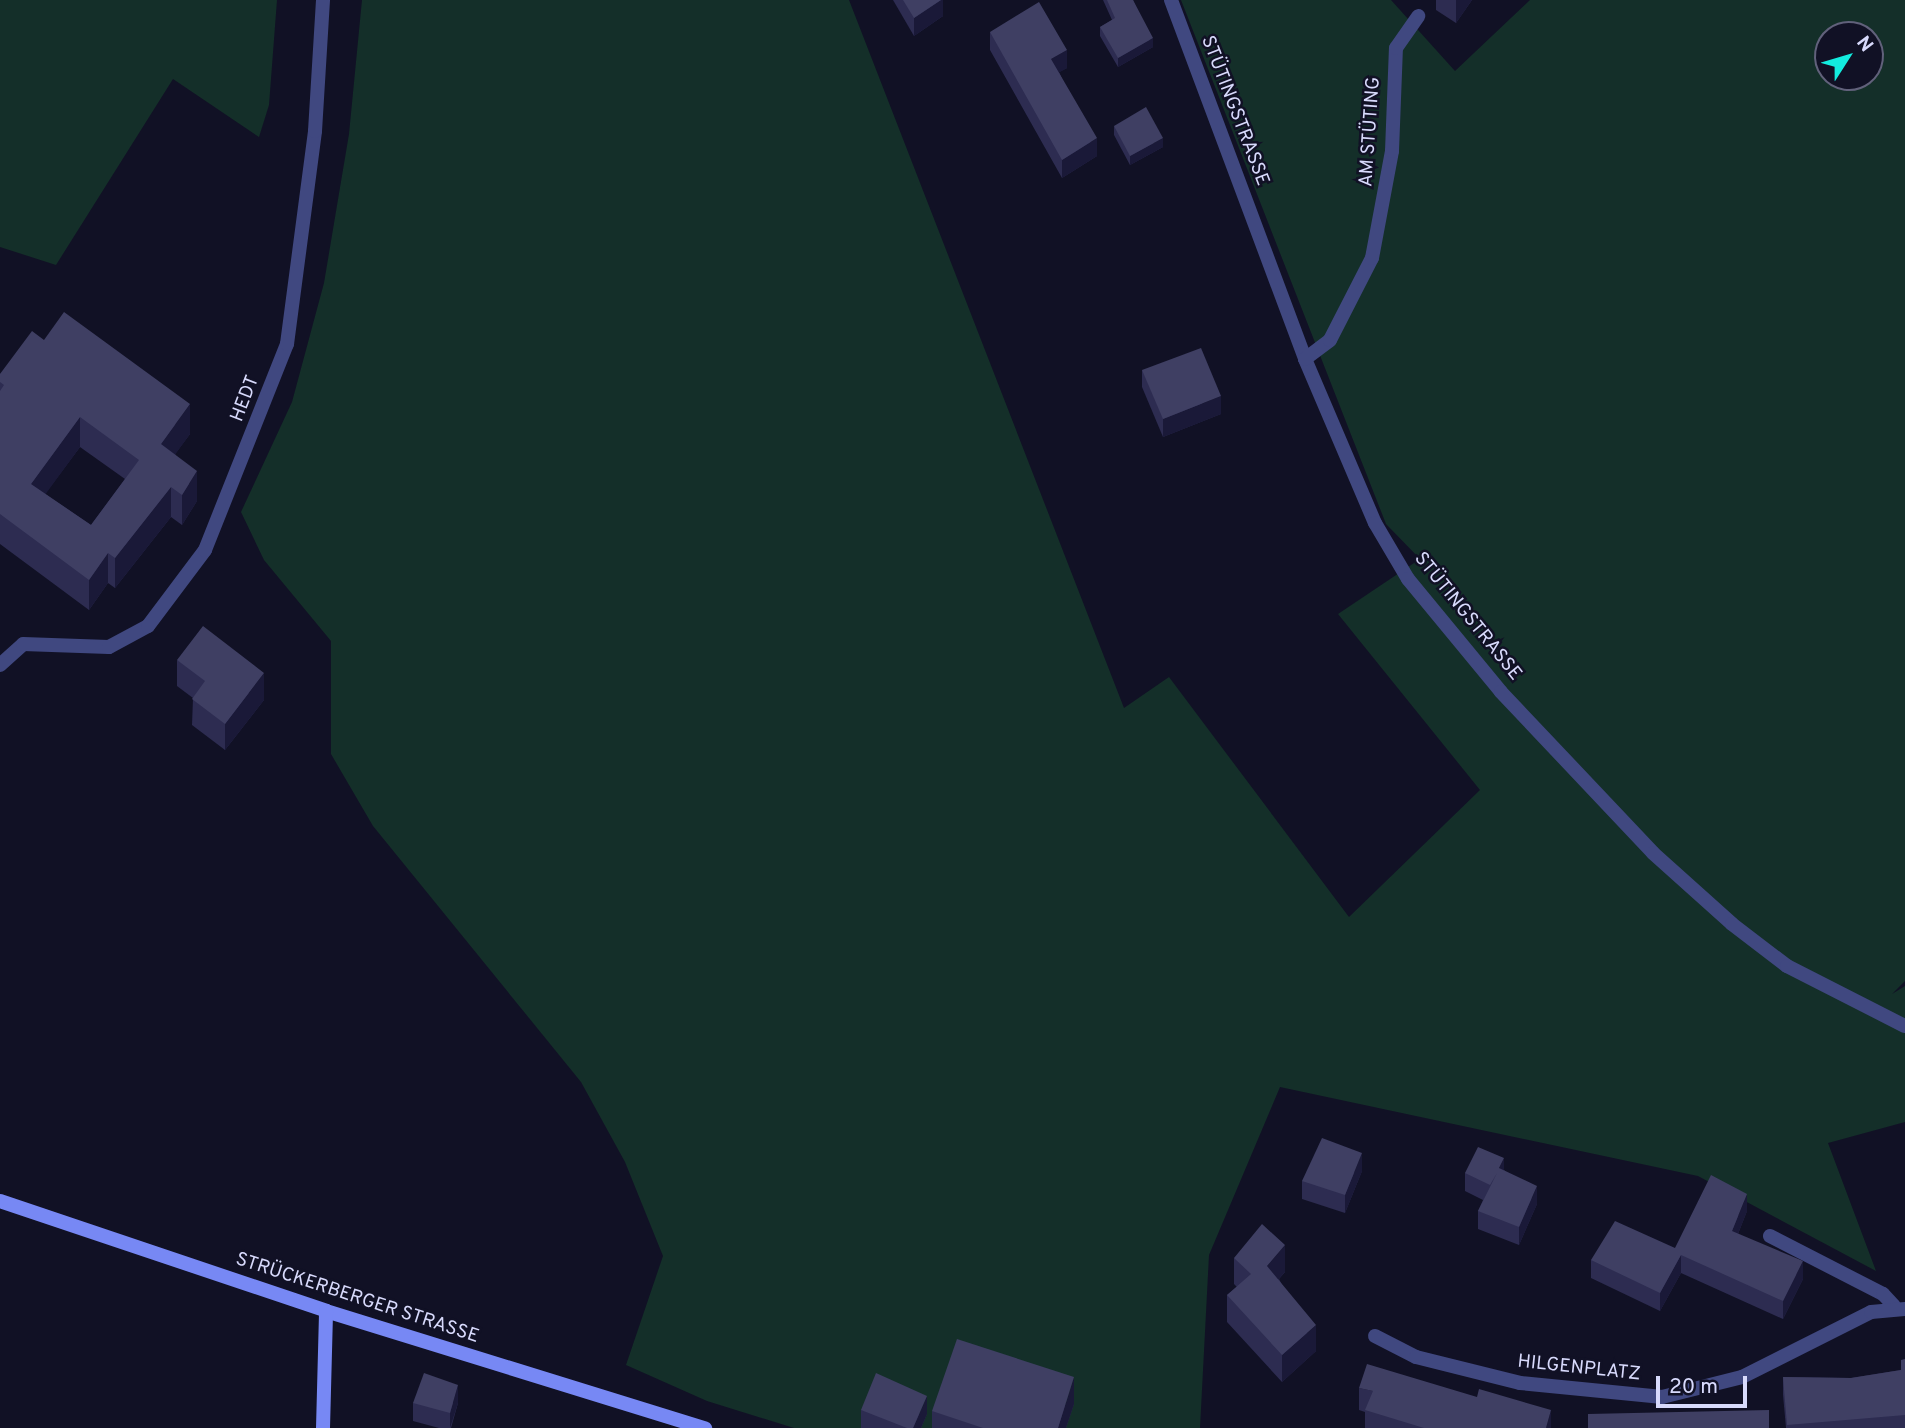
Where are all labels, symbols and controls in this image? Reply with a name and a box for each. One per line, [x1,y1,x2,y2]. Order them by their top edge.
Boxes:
north arrow [1814,21,1884,91]
text: N [1850,32,1878,57]
street label: STÜTINGSTRASSE [1195,33,1273,189]
street label: AM STÜTING [1356,76,1386,188]
street label: HEDT [227,373,265,425]
street label: STÜTINGSTRASSE [1408,548,1526,686]
street label: STRÜCKERBERGER STRASSE [232,1249,482,1349]
street label: HILGENPLATZ [1516,1351,1642,1387]
scale bar [1660,1362,1751,1406]
text: 20 m [1669,1374,1718,1401]

